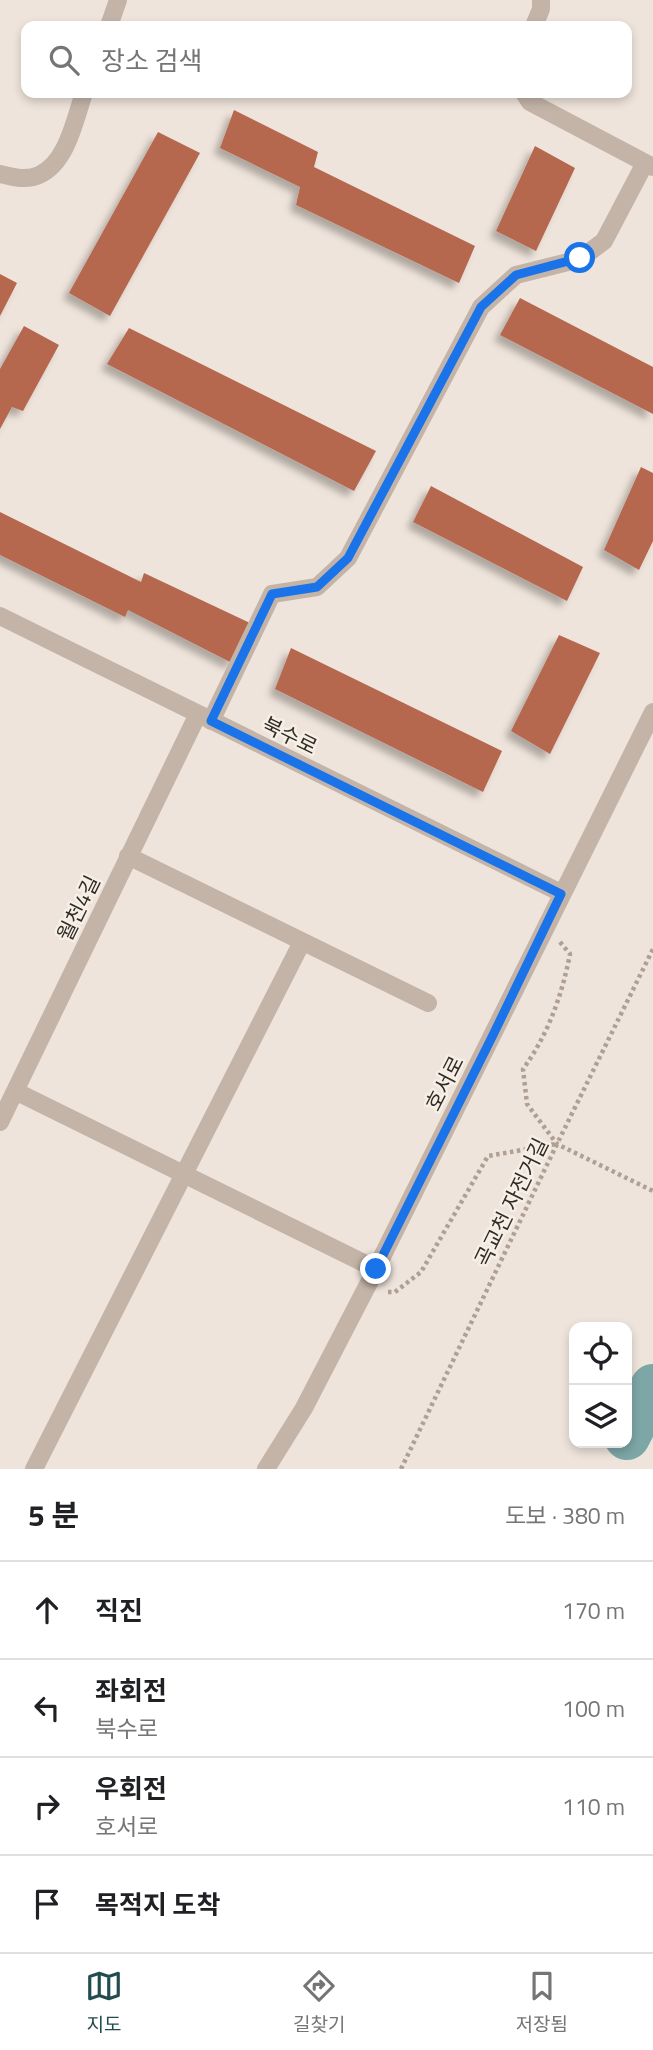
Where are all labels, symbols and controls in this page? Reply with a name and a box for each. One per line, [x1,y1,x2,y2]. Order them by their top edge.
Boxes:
search box [21,21,632,98]
icon: search [45,41,83,79]
text: 장소 검색 [101,41,202,80]
route start [564,242,595,273]
street label: 북수로 [257,708,323,762]
street label: 월천4길 [48,870,108,946]
street label: 호서로 [417,1050,471,1116]
street label: 곡교천 자전거길 [466,1132,556,1272]
route end [360,1253,391,1284]
map controls [569,1322,632,1448]
button: locate [569,1322,632,1385]
button: layers [569,1385,632,1448]
text: 5 분 [28,1492,79,1538]
text: 도보 · 380 m [505,1498,625,1533]
icon: ahead [28,1591,66,1629]
text: 직진 [95,1591,143,1630]
text: 170 m [562,1593,625,1628]
text: 좌회전 [95,1671,167,1710]
icon: left [28,1689,66,1727]
text: 100 m [562,1691,625,1726]
text: 북수로 [95,1711,158,1746]
text: 우회전 [95,1769,167,1808]
icon: right [28,1787,66,1825]
text: 110 m [562,1789,625,1824]
text: 호서로 [95,1809,158,1844]
icon: arrive [28,1885,66,1923]
text: 목적지 도착 [95,1885,220,1924]
tab: 지도 [85,1967,123,2038]
tab: 길찾기 [293,1967,346,2038]
tab: 저장됨 [516,1967,568,2038]

